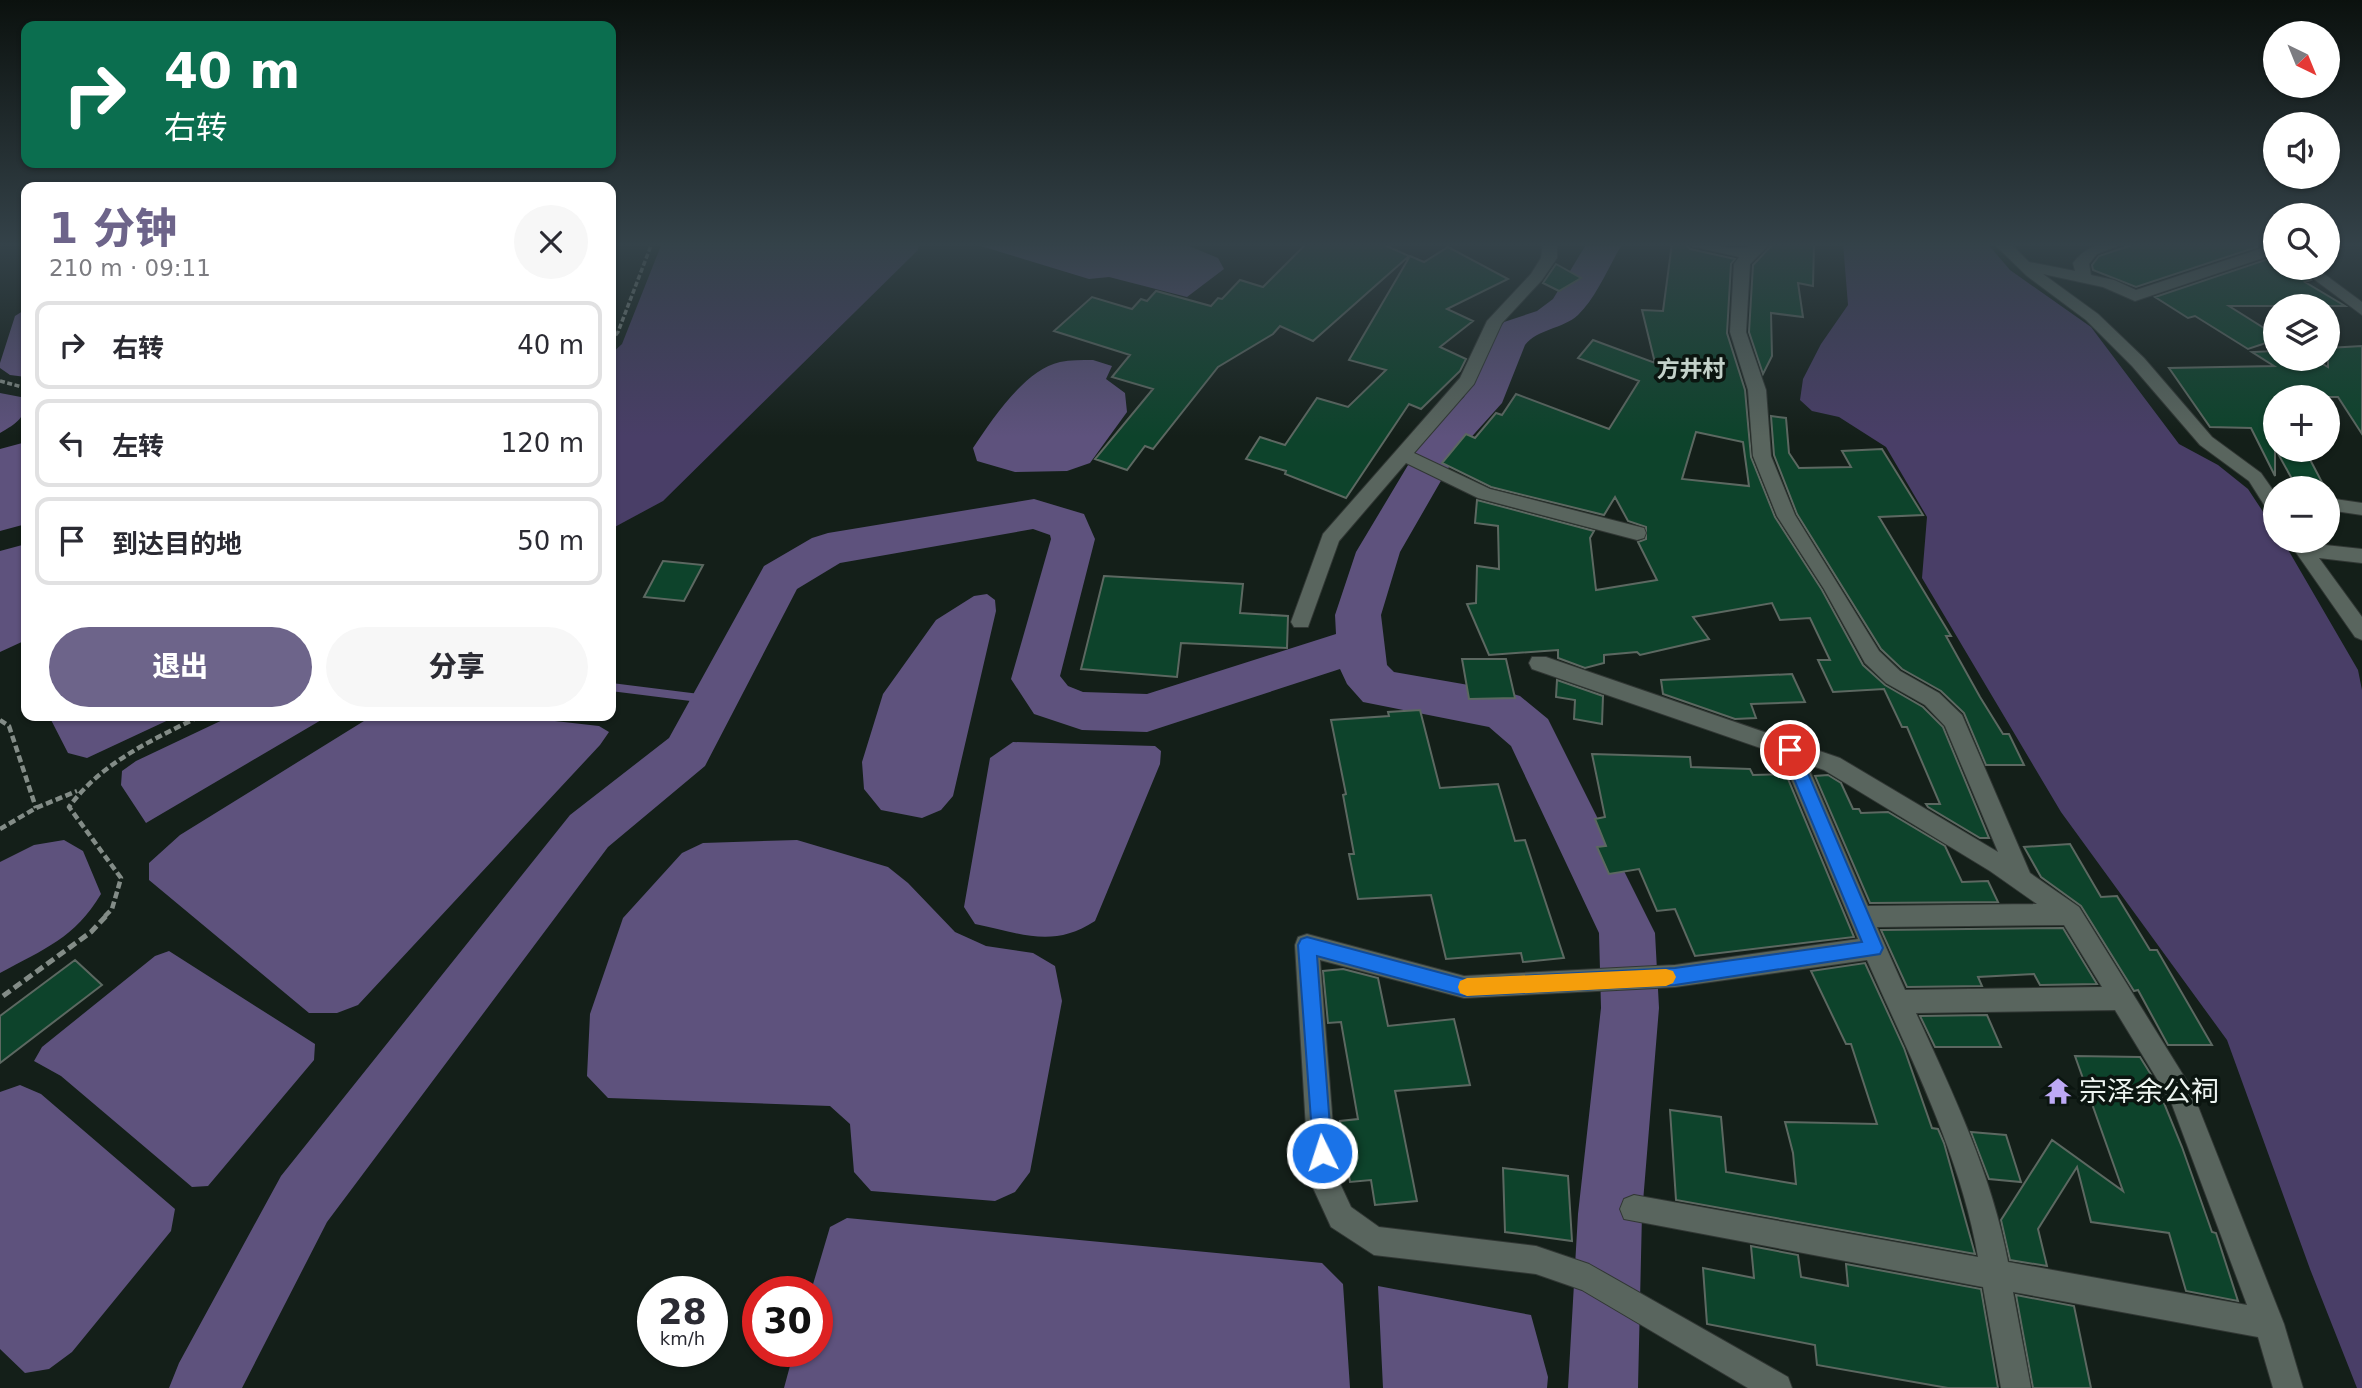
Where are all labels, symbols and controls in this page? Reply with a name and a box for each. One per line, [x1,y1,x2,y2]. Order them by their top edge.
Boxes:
north arrow [2263,21,2340,98]
map controls [2263,21,2340,553]
text: 40 m [164,43,300,100]
icon: right [49,49,140,140]
text: 右转 [164,109,228,147]
button: sound [2263,112,2340,189]
button: search [2263,203,2340,280]
text: 1 分钟 [49,204,177,253]
button: close [514,205,588,279]
text: 210 m · 09:11 [49,255,211,281]
button: layers [2263,294,2340,371]
icon: right [53,326,91,364]
text: 40 m [517,330,584,360]
text: 右转 [112,333,164,363]
district label: 方井村 [1657,356,1726,382]
button: + [2263,385,2340,462]
icon: left [53,424,91,462]
text: 120 m [501,428,584,458]
text: 左转 [112,431,164,461]
button: − [2263,476,2340,553]
icon: arrive [53,522,91,560]
text: 50 m [517,526,584,556]
text: 到达目的地 [112,529,242,559]
button: 退出 [49,627,312,707]
button: 分享 [326,627,588,707]
pin [1760,720,1820,780]
icon: arrive [1771,731,1809,769]
place label: 宗泽余公祠 [2079,1075,2219,1108]
temple icon: 宗泽余公祠 [2043,1076,2073,1106]
position arrow [1285,1116,1359,1190]
speed limit sign: 30 [742,1276,833,1367]
text: 28 [658,1292,707,1332]
text: km/h [660,1328,705,1349]

